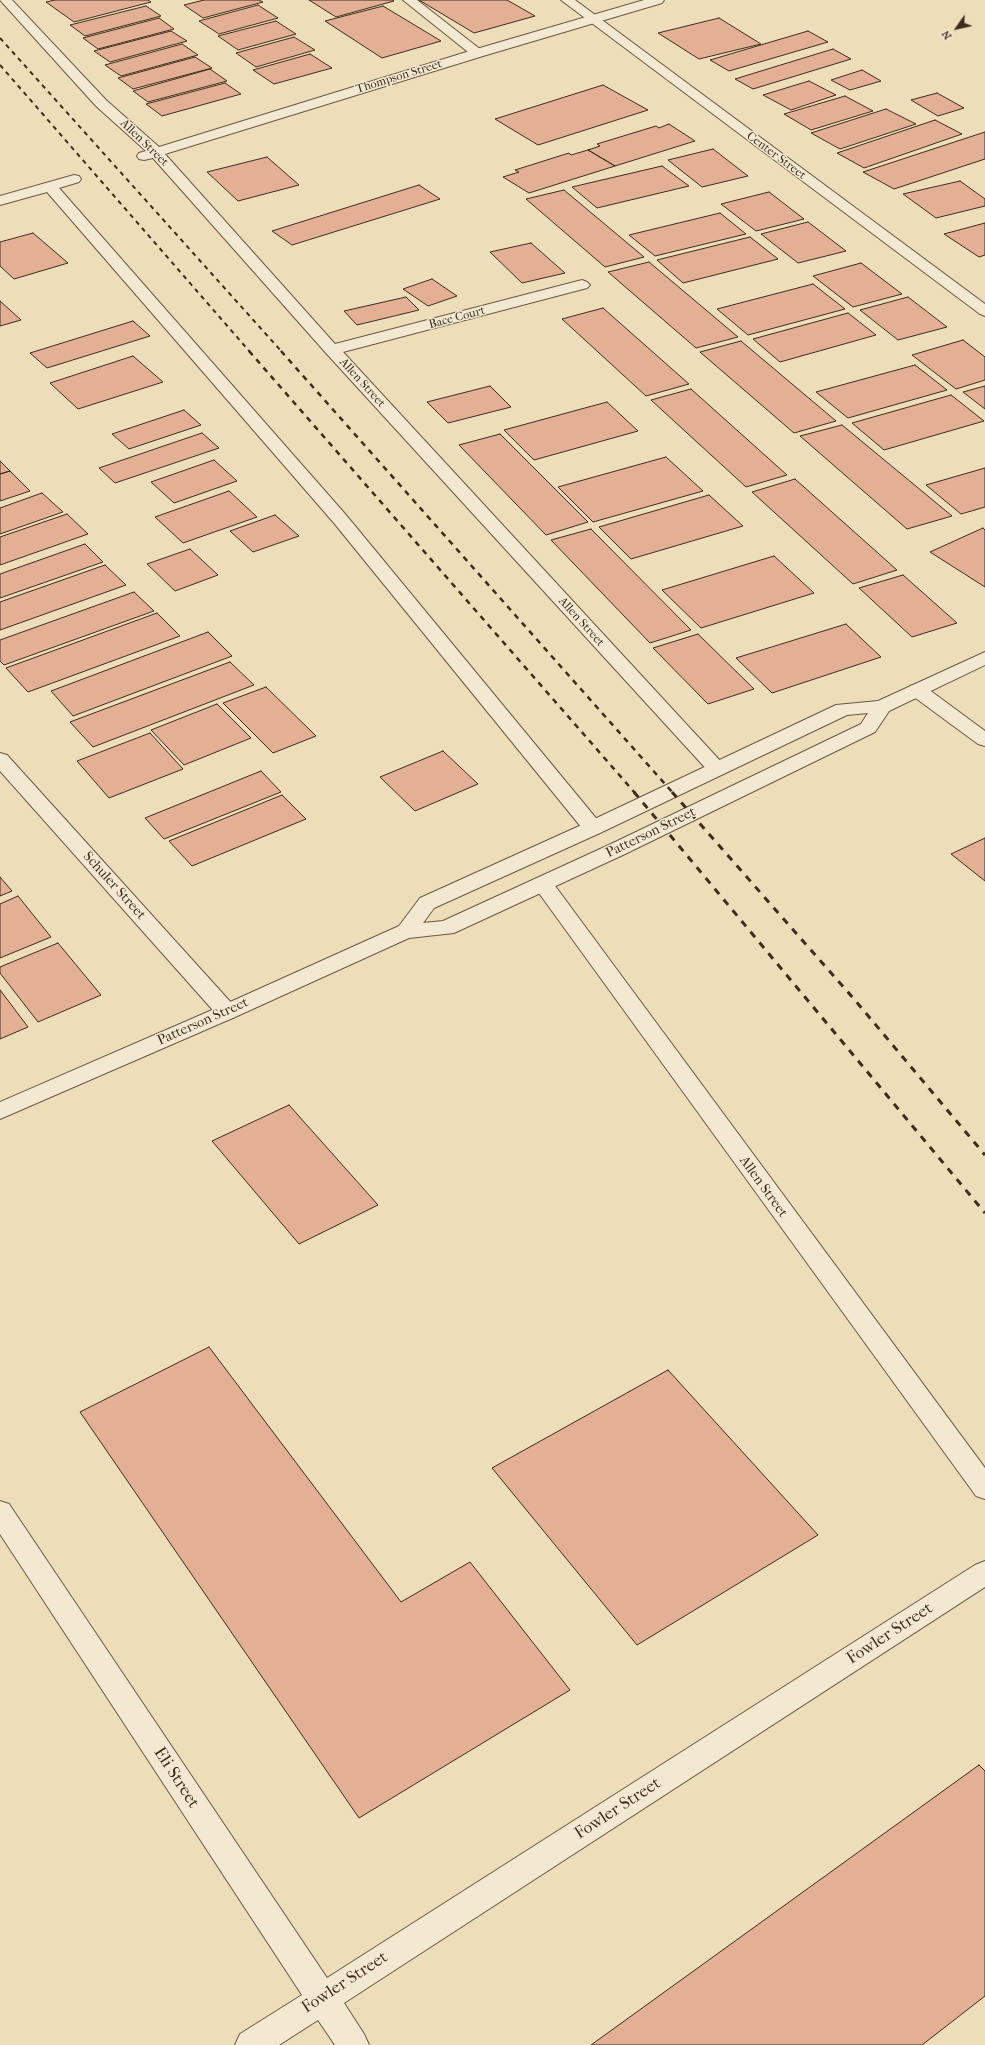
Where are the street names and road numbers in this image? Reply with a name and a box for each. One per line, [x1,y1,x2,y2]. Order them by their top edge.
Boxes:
street label: Thompson Street [354,57,444,97]
street label: Allen Street [117,116,171,170]
street label: Center Street [744,129,808,183]
street label: Bace Court [427,304,487,332]
street label: Allen Street [336,355,388,411]
street label: Allen Street [555,594,607,650]
street label: Patterson Street [603,804,699,862]
street label: Schuler Street [79,849,149,923]
street label: Patterson Street [155,994,251,1050]
street label: Allen Street [735,1153,791,1221]
street label: Fowler Street [843,1599,937,1669]
street label: Eli Street [149,1744,203,1812]
street label: Fowler Street [571,1774,665,1844]
street label: Fowler Street [298,1948,392,2018]

